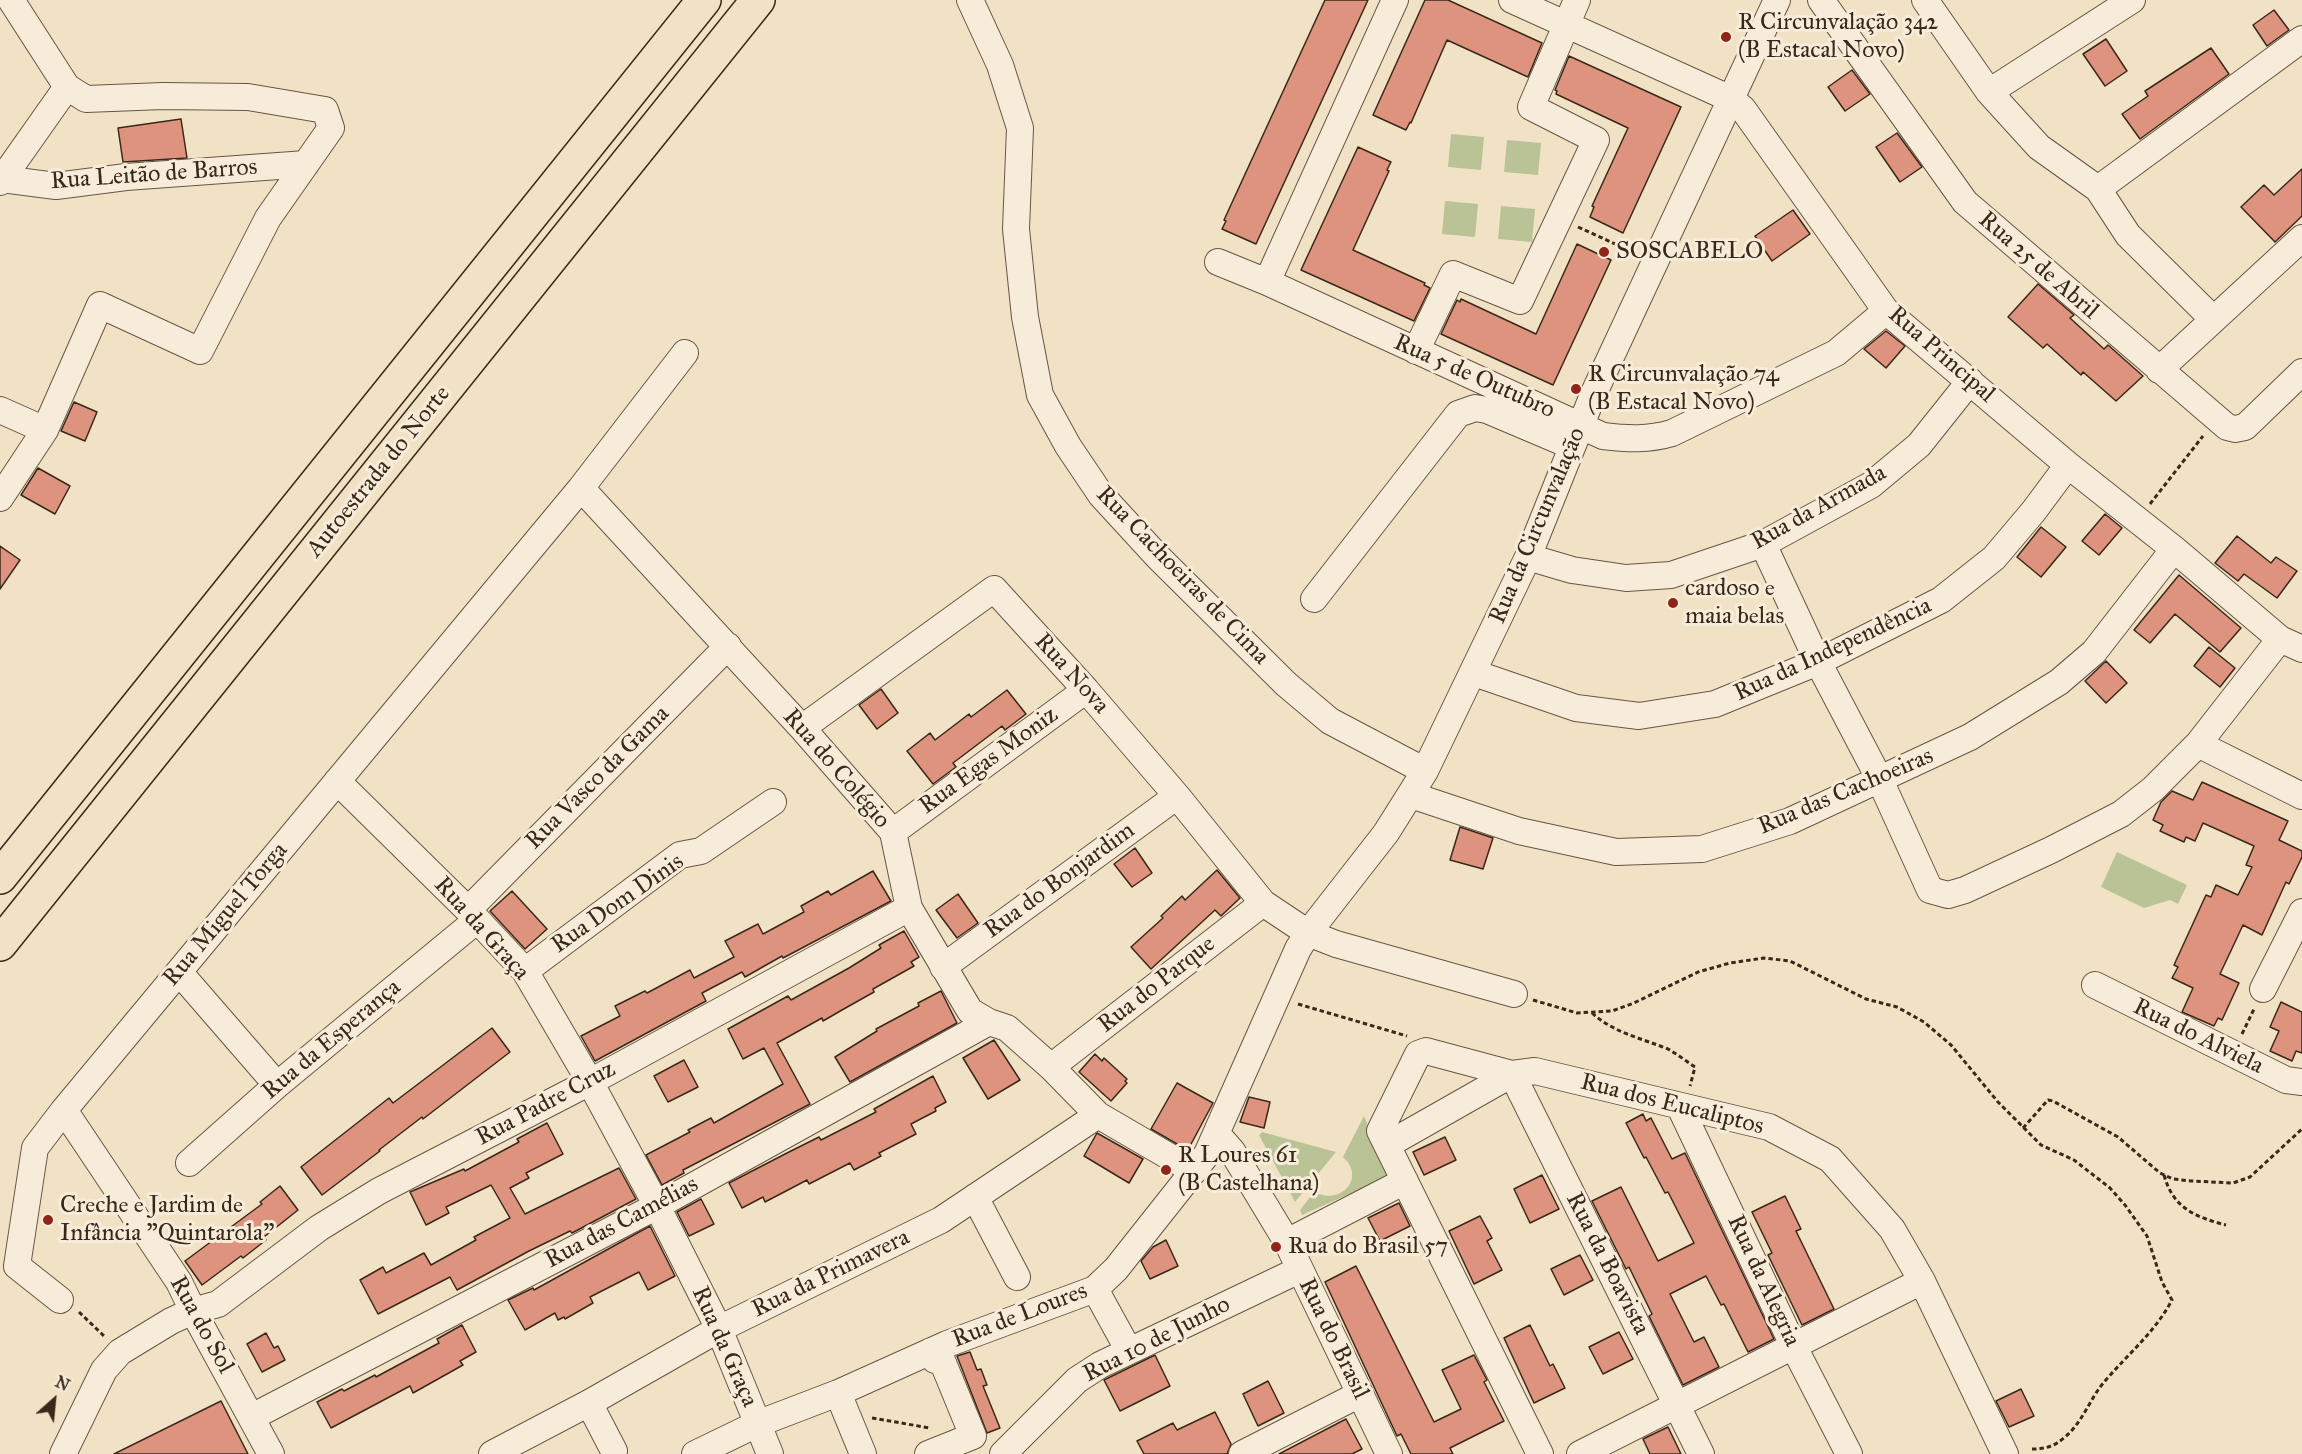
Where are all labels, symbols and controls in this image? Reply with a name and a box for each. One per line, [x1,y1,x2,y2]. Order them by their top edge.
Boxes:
place label: R Circunvalação 342 (B Estacal Novo) [1738,9,1938,65]
marker: R Circunvalação 342 (B Estacal Novo) [1719,30,1733,44]
street label: Rua Leitão de Barros [50,153,258,197]
street label: Rua 25 de Abril [1972,206,2104,326]
place label: SOSCABELO [1616,238,1763,266]
marker: SOSCABELO [1597,245,1611,259]
street label: Rua Principal [1882,301,2000,409]
street label: Rua 5 de Outubro [1389,329,1559,425]
place label: R Circunvalação 74 (B Estacal Novo) [1588,361,1779,417]
street label: Autoestrada do Norte [301,380,457,564]
marker: R Circunvalação 74 (B Estacal Novo) [1569,382,1583,396]
street label: Rua da Circunvalação [1484,424,1592,628]
street label: Rua da Armada [1747,459,1891,557]
street label: Rua Cachoeiras de Cima [1089,481,1275,671]
place label: cardoso e maia belas [1685,575,1784,631]
street label: Rua da Independência [1730,592,1936,708]
marker: cardoso e maia belas [1666,596,1680,610]
street label: Rua Nova [1027,628,1115,720]
street label: Rua Vasco da Gama [520,700,676,856]
street label: Rua Egas Moniz [914,701,1064,821]
street label: Rua do Colégio [776,703,896,835]
street label: Rua das Cachoeiras [1754,742,1938,842]
street label: Rua do Bonjardim [979,817,1141,945]
street label: Rua Miguel Torga [157,837,295,993]
street label: Rua Dom Dinis [546,848,690,960]
street label: Rua da Graça [427,871,535,987]
street label: Rua do Parque [1093,930,1221,1040]
street label: Rua da Esperança [257,974,407,1106]
street label: Rua do Alviela [2128,993,2268,1081]
street label: Rua Padre Cruz [471,1055,621,1153]
street label: Rua dos Eucaliptos [1577,1068,1767,1142]
place label: R Loures 61 (B Castelhana) [1178,1142,1319,1198]
marker: R Loures 61 (B Castelhana) [1159,1163,1173,1177]
street label: Rua das Camélias [540,1171,704,1275]
street label: Rua da Boavista [1559,1188,1655,1340]
place label: Creche e Jardim de Infância "Quintarola" [60,1192,274,1248]
street label: Rua da Alegria [1720,1211,1806,1351]
marker: Creche e Jardim de Infância "Quintarola" [41,1213,55,1227]
street label: Rua da Primavera [747,1223,915,1325]
place label: Rua do Brasil 57 [1288,1233,1448,1261]
marker: Rua do Brasil 57 [1269,1240,1283,1254]
street label: Rua do Sol [163,1271,239,1379]
street label: Rua do Brasil [1291,1274,1375,1404]
street label: Rua de Loures [948,1277,1092,1355]
street label: Rua da Graça [685,1282,763,1412]
street label: Rua 10 de Junho [1079,1291,1235,1389]
north arrow [24,1370,84,1430]
text: N [52,1372,73,1395]

